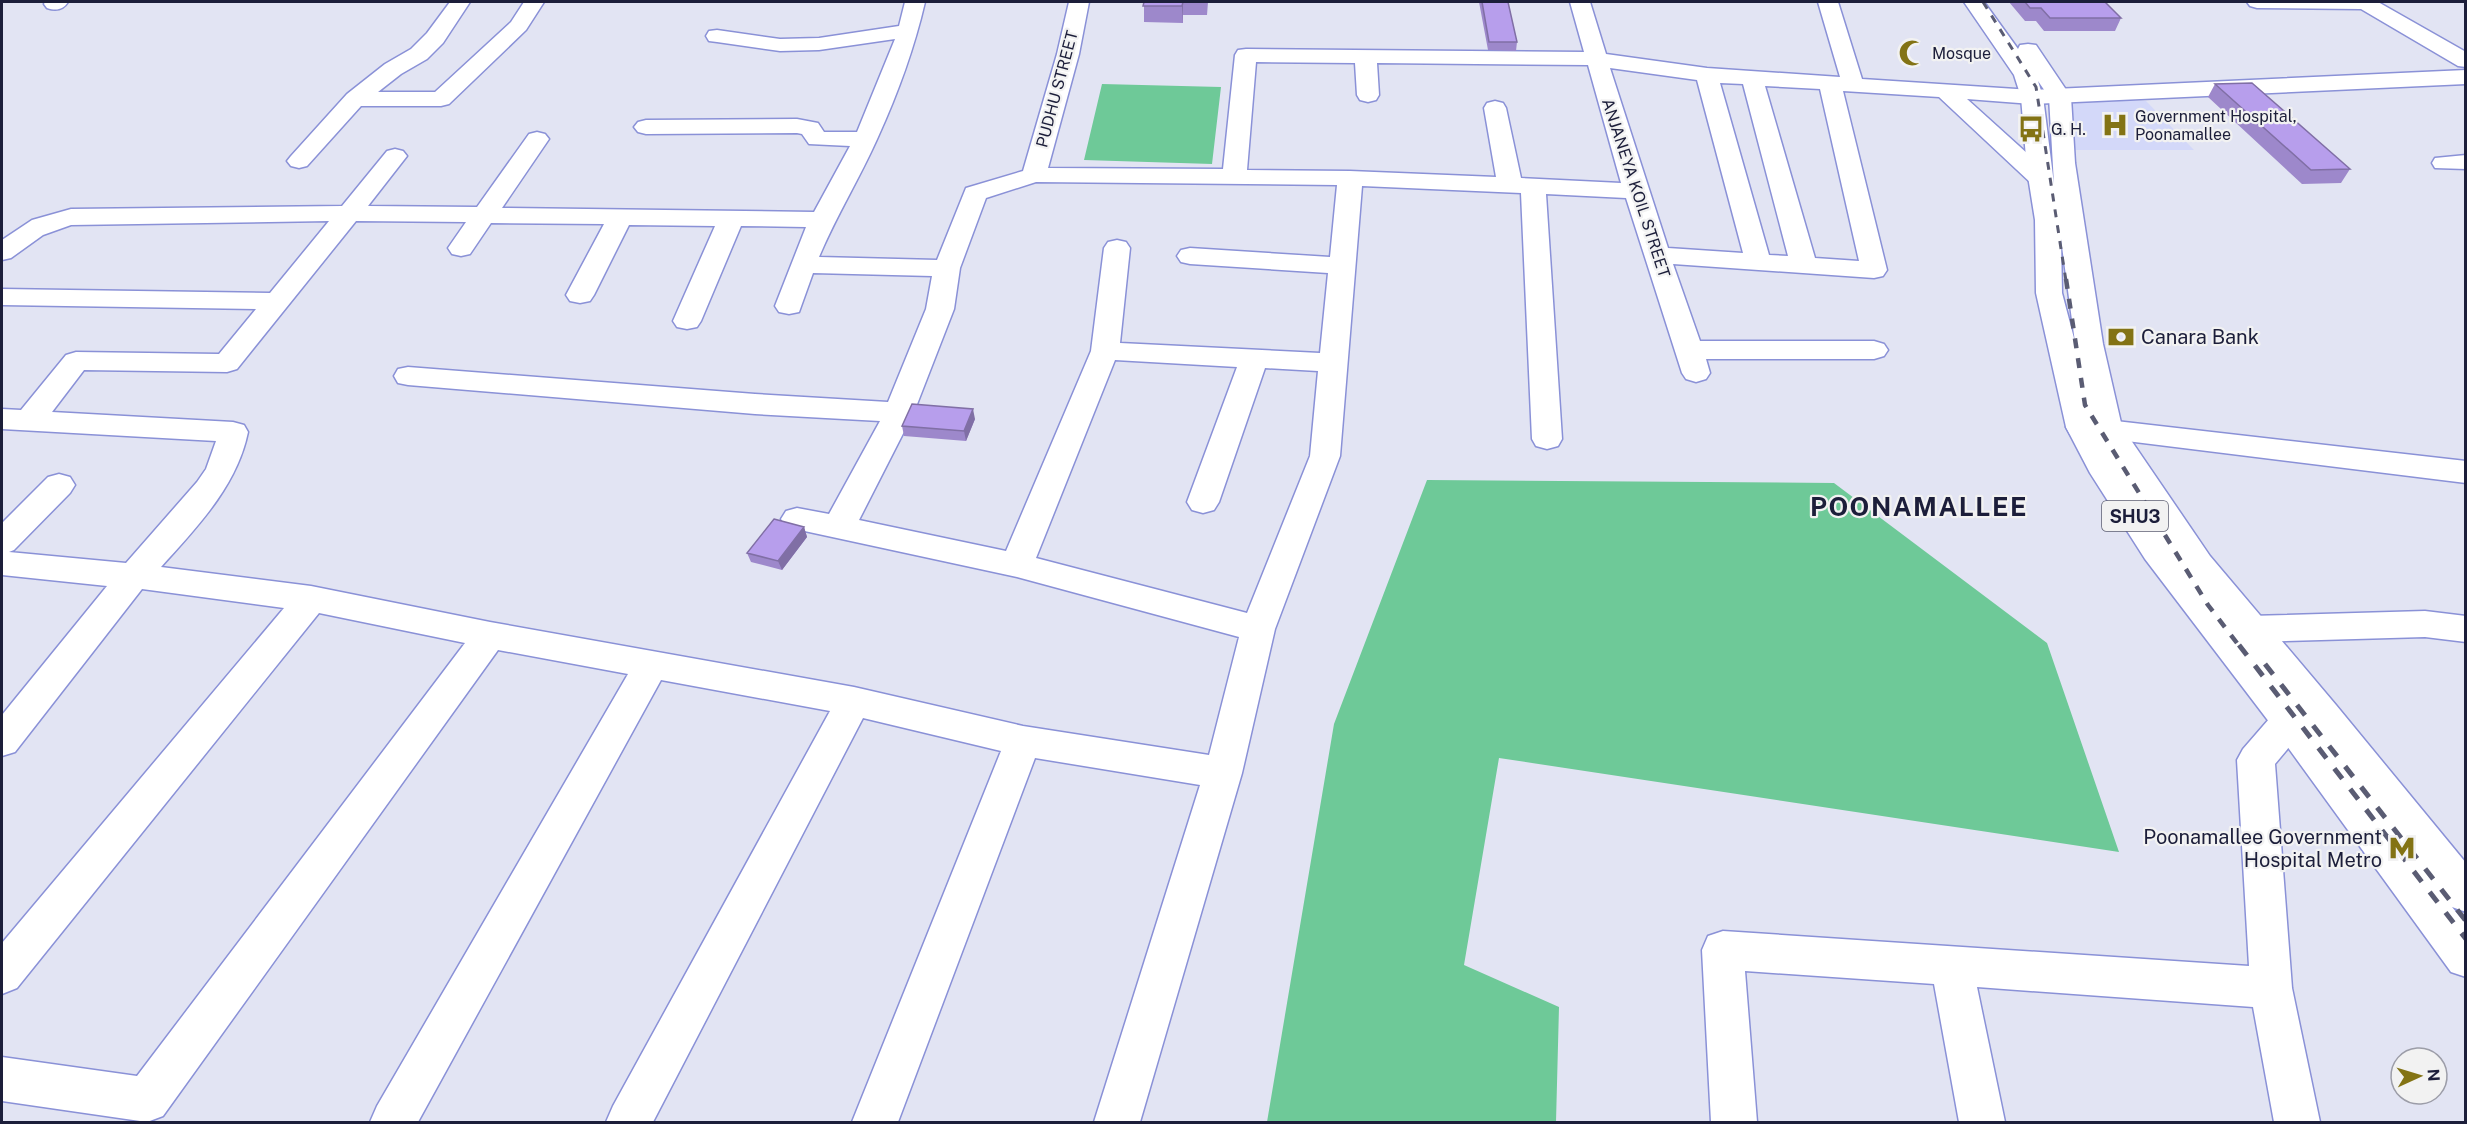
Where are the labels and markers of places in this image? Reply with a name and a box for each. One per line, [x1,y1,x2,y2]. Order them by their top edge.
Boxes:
mosque icon: Mosque [1897,38,1927,68]
place label: Mosque [1932,44,1991,63]
place label: Government Hospital, Poonamallee [2135,107,2297,144]
hospital icon: Government Hospital, Poonamallee [2100,110,2130,140]
bus stop icon: G. H. [2016,114,2046,144]
place label: G. H. [2051,120,2086,139]
bank icon: Canara Bank [2106,322,2136,352]
place label: Canara Bank [2141,325,2259,349]
place label: Poonamallee Government Hospital Metro [2143,825,2382,872]
metro station icon: Poonamallee Government Hospital Metro [2387,833,2417,863]

